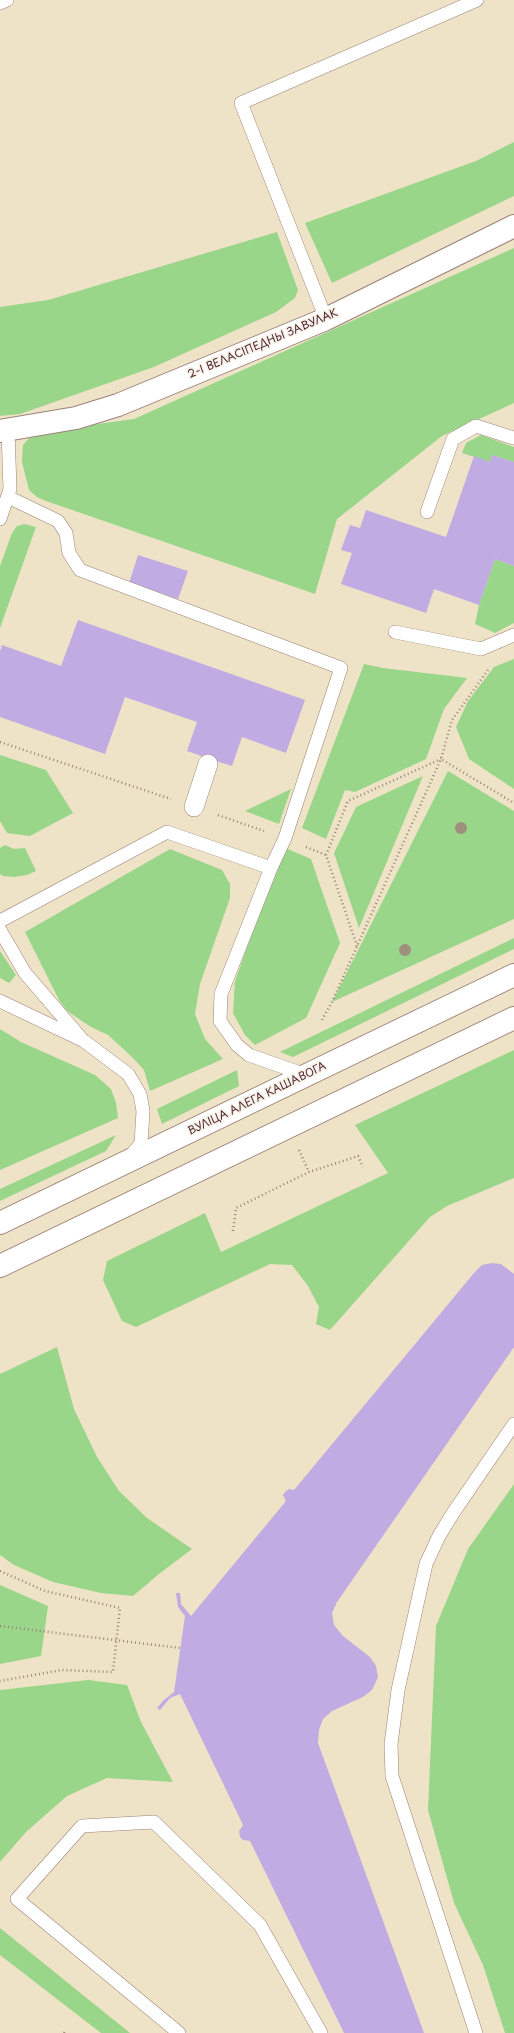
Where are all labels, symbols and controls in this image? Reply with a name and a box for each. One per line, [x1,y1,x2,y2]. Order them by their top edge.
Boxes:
street label: 2-І ВЕЛАСІПЕДНЫ ЗАВУЛАК [186,306,340,382]
street label: ВУЛІЦА АЛЕГА КАШАВОГА [186,1060,328,1138]

